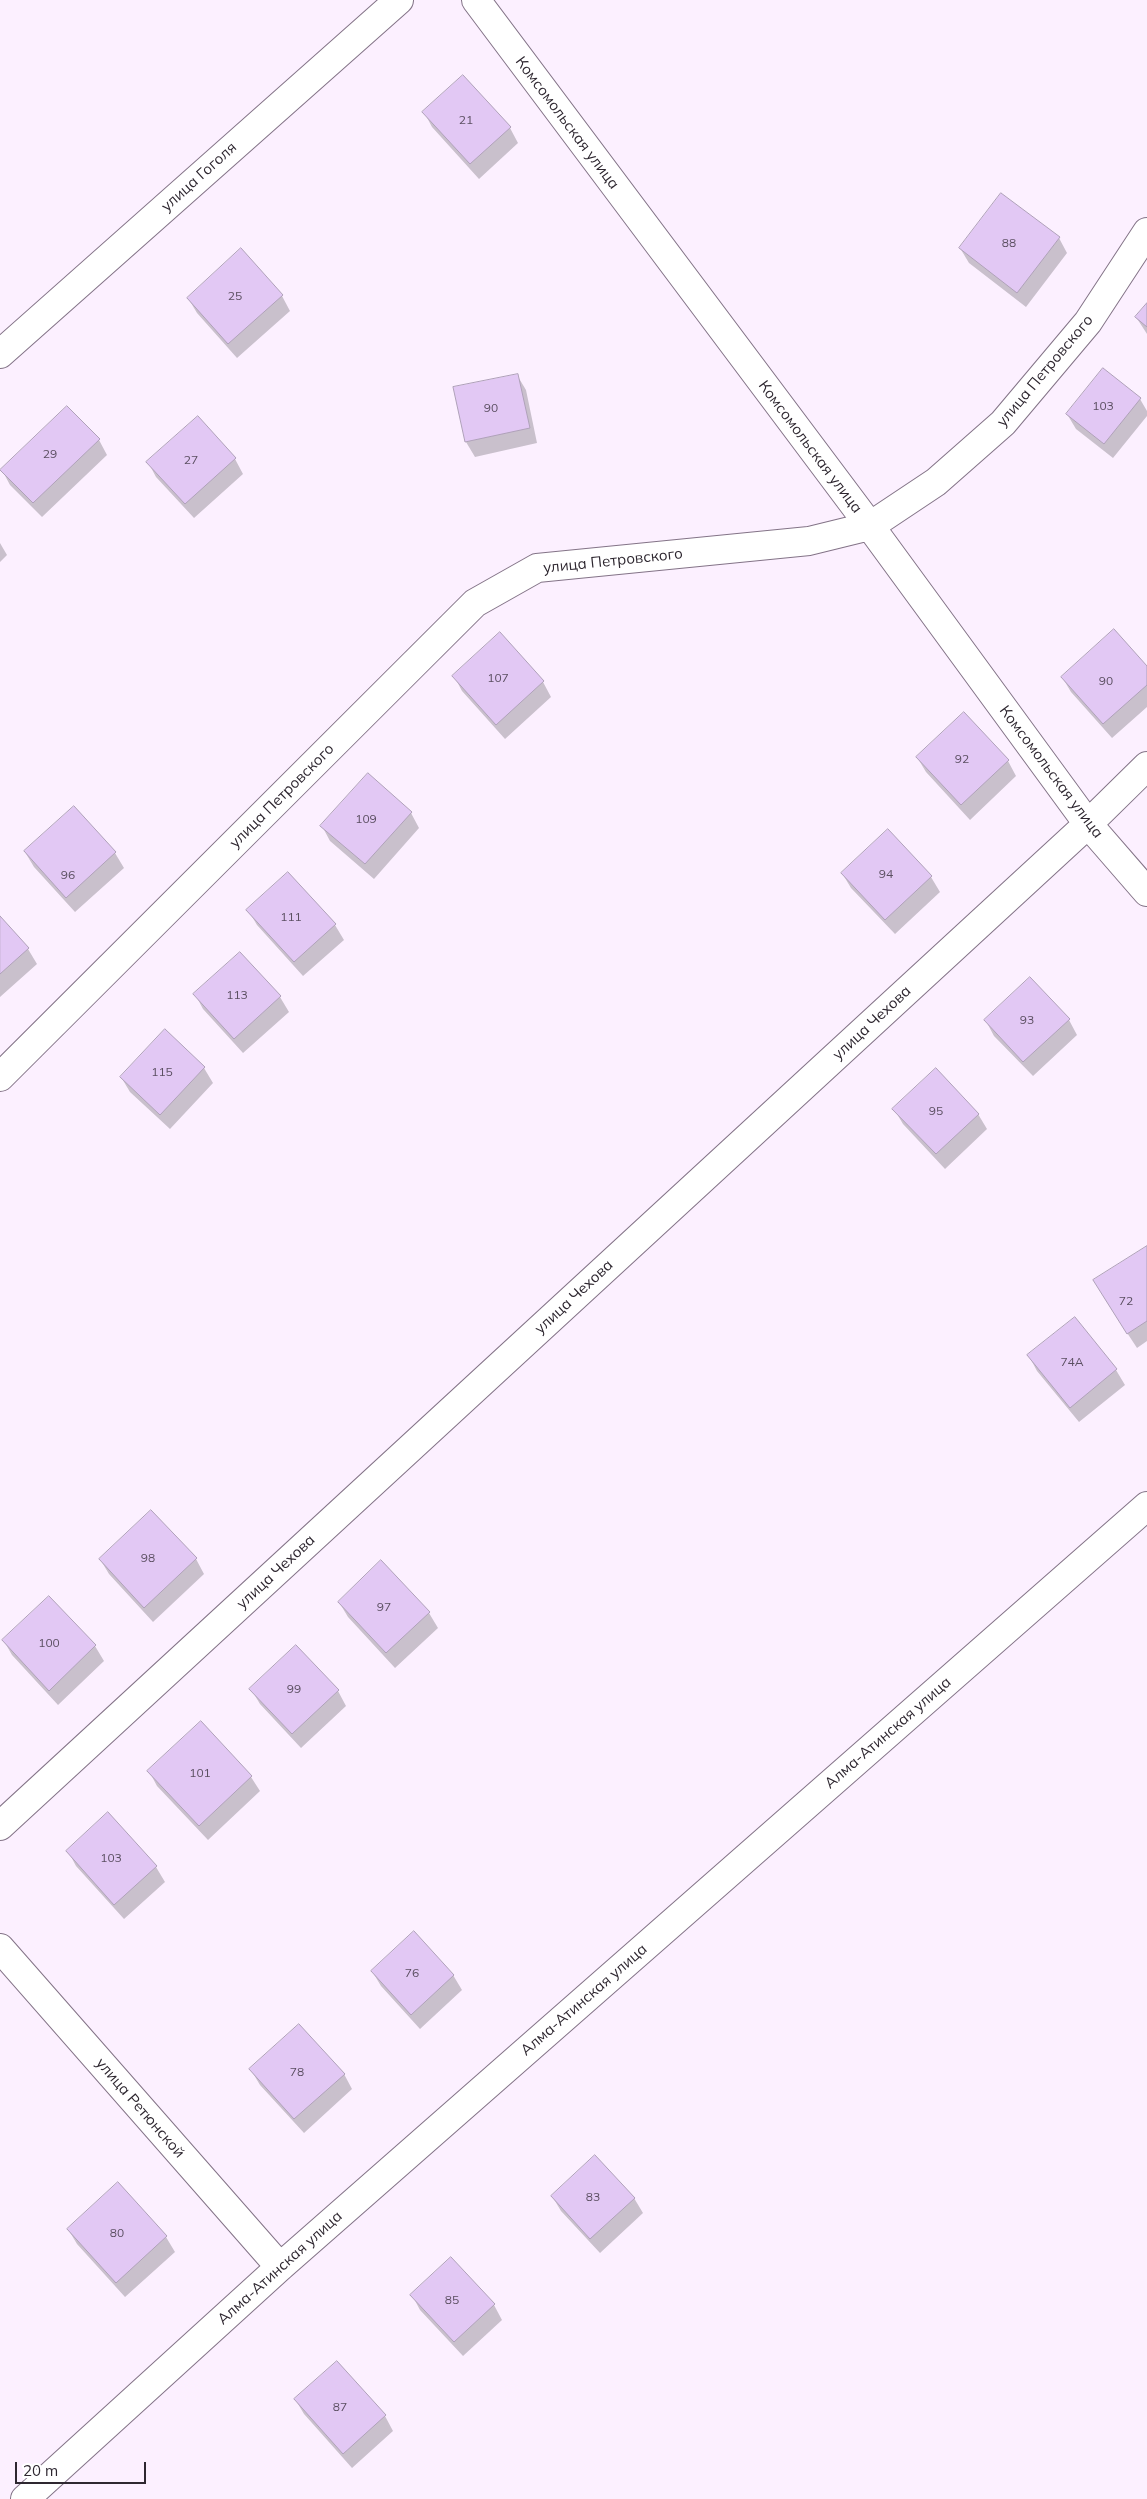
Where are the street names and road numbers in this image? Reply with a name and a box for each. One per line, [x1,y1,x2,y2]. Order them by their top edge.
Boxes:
street label: Комсомольская улица [511,53,623,193]
street label: улица Гоголя [158,138,240,216]
street label: улица Петровского [993,312,1097,430]
street label: Комсомольская улица [754,377,866,517]
street label: улица Петровского [542,545,684,577]
street label: Комсомольская улица [995,702,1107,842]
street label: улица Петровского [226,740,338,852]
street label: улица Чехова [829,982,915,1064]
street label: улица Чехова [531,1256,617,1338]
street label: улица Чехова [233,1531,319,1613]
street label: Алма-Атинская улица [821,1673,955,1793]
street label: Алма-Атинская улица [517,1940,651,2060]
street label: улица Ретюнской [92,2054,188,2162]
street label: Алма-Атинская улица [214,2207,346,2329]

